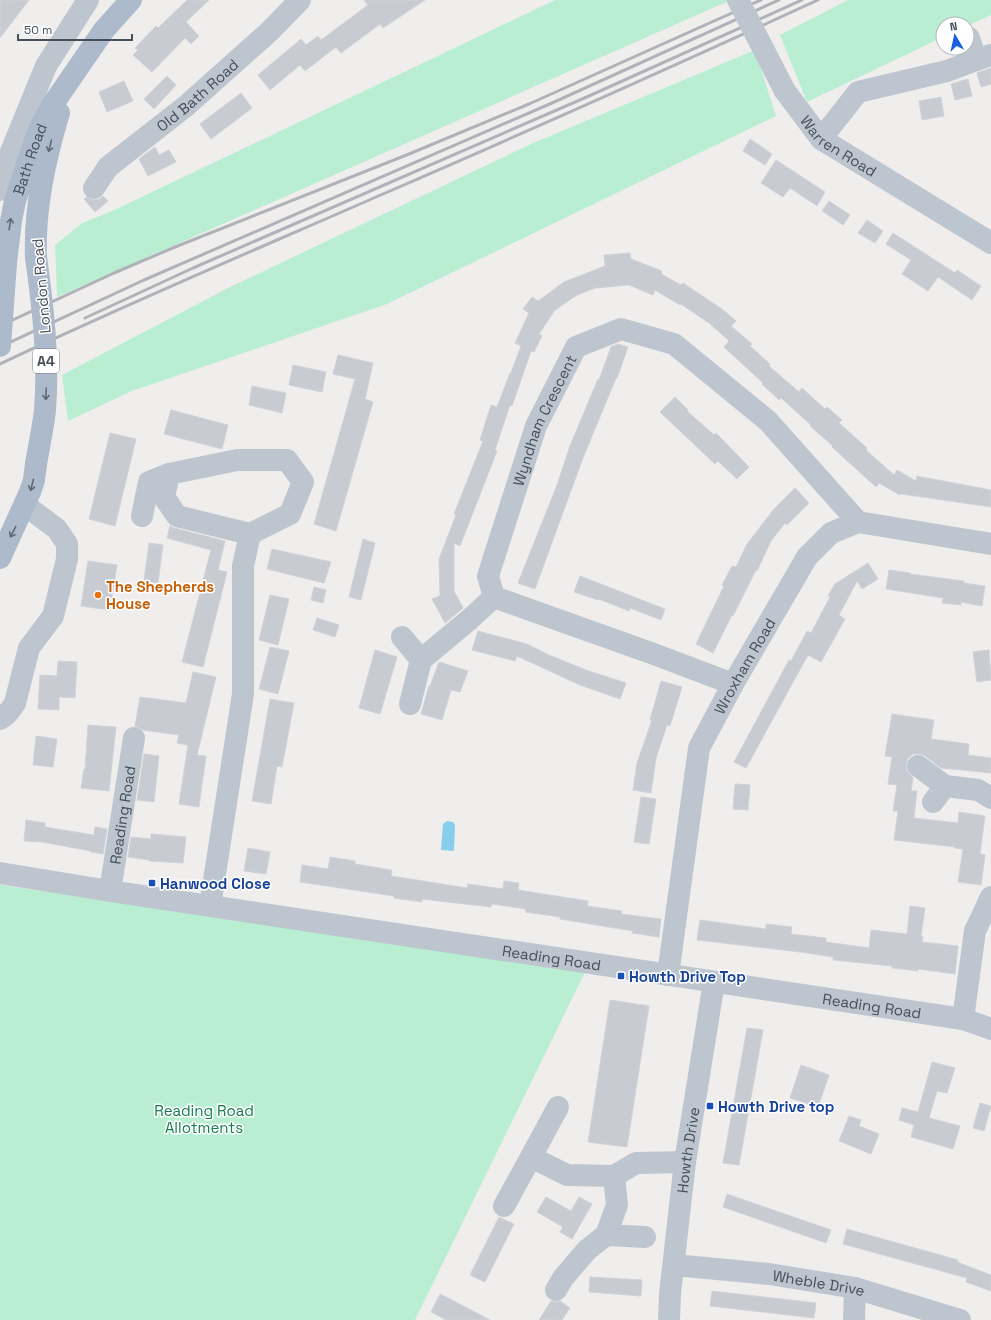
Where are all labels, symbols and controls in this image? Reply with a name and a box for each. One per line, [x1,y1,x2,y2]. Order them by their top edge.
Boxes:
scale bar [18,16,132,42]
north arrow [935,16,975,56]
text: N [949,19,958,34]
text: 50 m [24,22,52,38]
street label: Old Bath Road [152,54,242,135]
street label: Warren Road [797,111,880,180]
street label: Bath Road [8,120,51,197]
one-way arrow [46,139,54,152]
one-way arrow [7,218,15,231]
street label: London Road [27,238,55,334]
road number: A4 [33,349,59,373]
street label: Wyndham Crescent [508,351,580,488]
one-way arrow [42,387,49,400]
one-way arrow [28,478,35,491]
one-way arrow [9,525,16,537]
place label: The Shepherds House [106,577,214,613]
marker: The Shepherds House [93,590,103,600]
street label: Wroxham Road [709,614,779,717]
street label: Reading Road [105,764,139,866]
place label: Hanwood Close [160,874,271,893]
marker: Hanwood Close [147,878,157,888]
street label: Reading Road [501,940,602,974]
place label: Howth Drive Top [629,967,746,986]
marker: Howth Drive Top [616,971,626,981]
street label: Reading Road [821,989,923,1022]
place label: Howth Drive top [718,1097,834,1116]
park label: Reading Road Allotments [154,1101,254,1137]
marker: Howth Drive top [705,1101,715,1111]
street label: Howth Drive [672,1105,703,1194]
street label: Wheble Drive [771,1265,868,1300]

